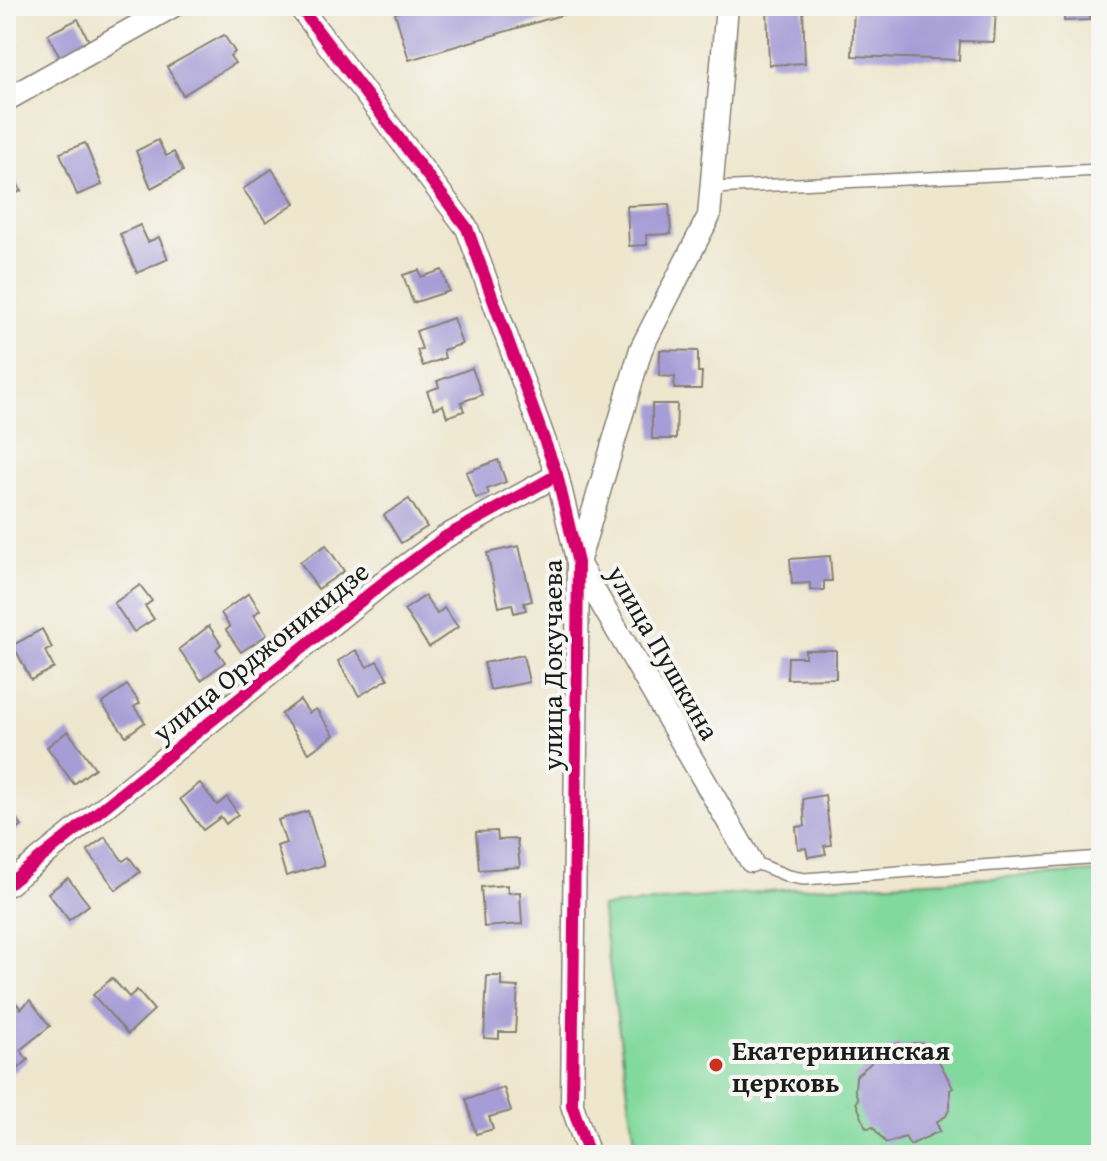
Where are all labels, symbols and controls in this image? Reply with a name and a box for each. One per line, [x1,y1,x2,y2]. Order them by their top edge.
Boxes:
street label: улица Орджоникидзе [142,551,377,752]
street label: улица Пушкина [597,556,731,748]
street label: улица Докучаева [531,559,572,772]
place label: Екатерининская церковь [732,1029,950,1102]
marker: Екатерининская церковь [707,1056,725,1074]

